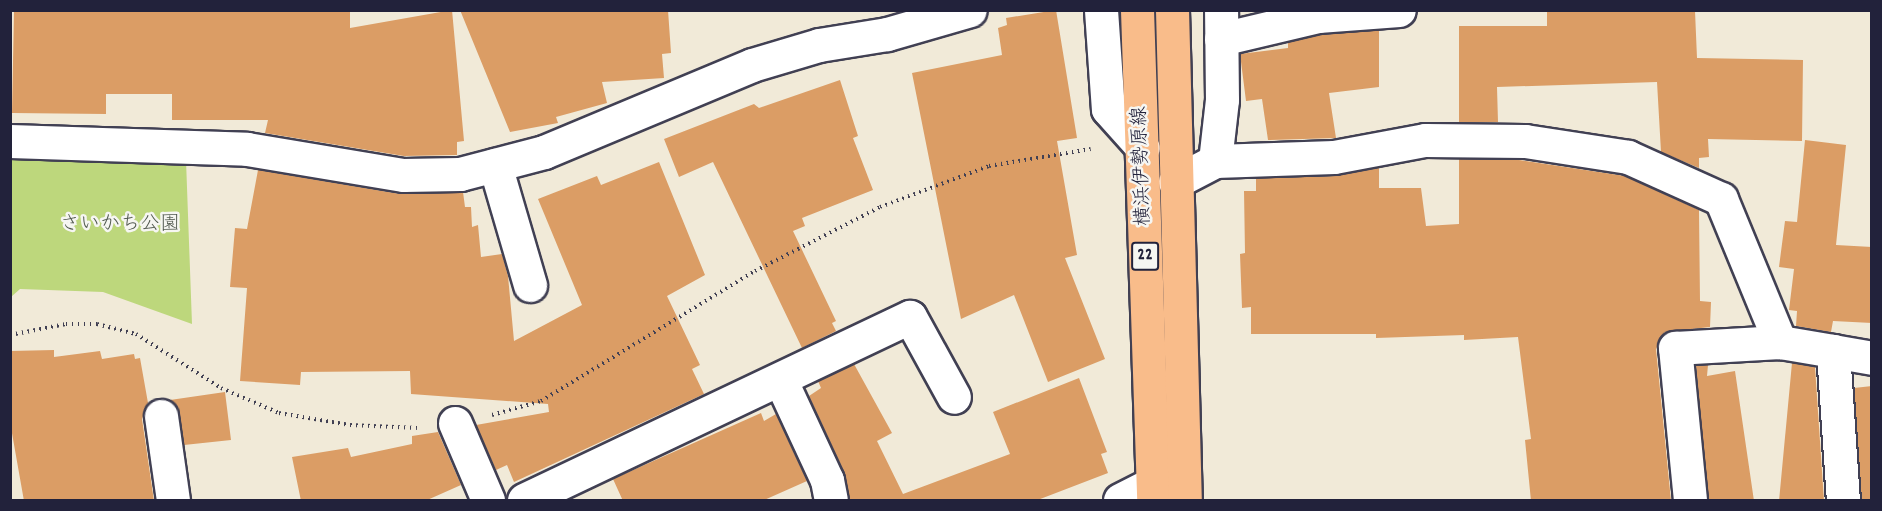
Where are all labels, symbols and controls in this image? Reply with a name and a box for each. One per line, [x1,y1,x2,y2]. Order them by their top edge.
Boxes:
street label: 横浜伊勢原線 [1129,106,1157,226]
park label: さいかち公園 [60,213,180,237]
road number: 22 [1130,241,1160,271]

